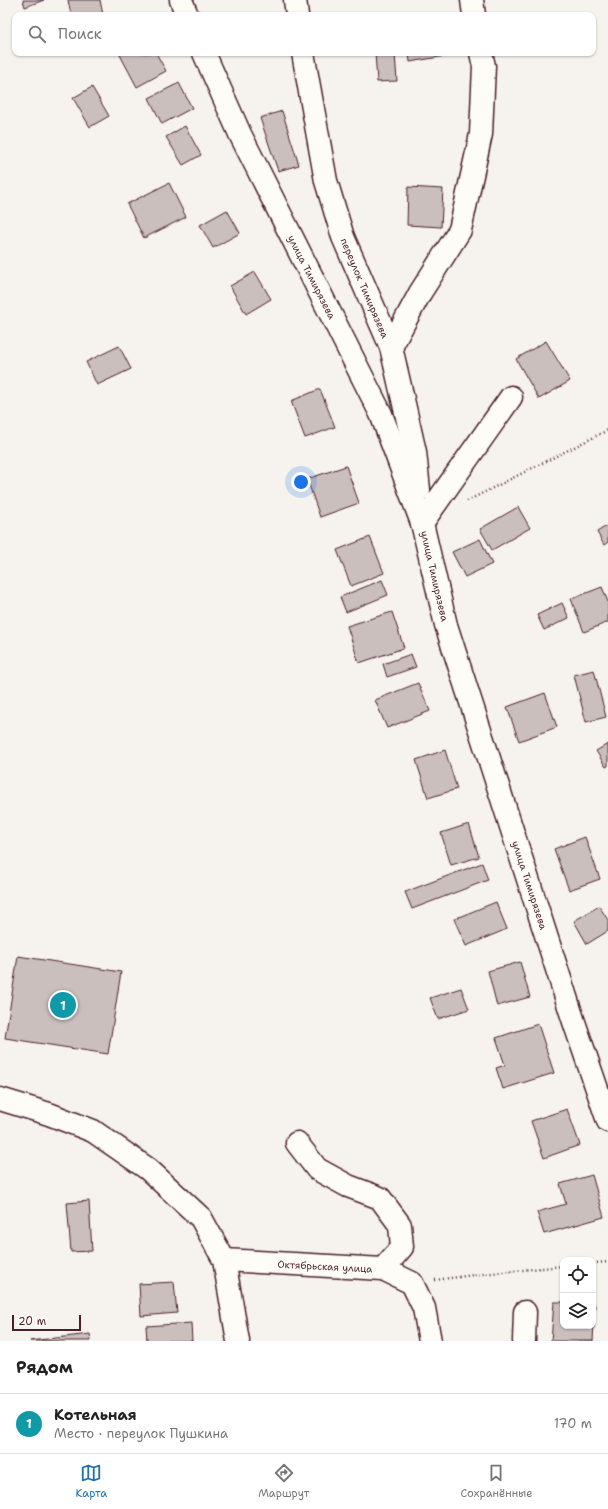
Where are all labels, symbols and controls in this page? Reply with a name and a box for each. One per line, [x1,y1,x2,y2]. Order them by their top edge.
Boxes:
search box [12,12,596,56]
icon: search [26,23,48,45]
text: Поиск [58,24,102,44]
street label: улица Тимирязева [285,233,339,322]
street label: переулок Тимирязева [338,236,392,341]
your location [291,472,311,492]
street label: улица Тимирязева [418,529,451,623]
street label: улица Тимирязева [509,839,550,932]
pin: 1 [50,990,76,1020]
map controls [560,1257,596,1329]
button: locate [560,1257,596,1293]
street label: Октябрьская улица [277,1258,374,1276]
button: layers [560,1293,596,1329]
scale bar [12,1313,81,1332]
text: 20 m [18,1314,46,1329]
text: Рядом [16,1356,73,1378]
text: Котельная [54,1405,137,1425]
text: 1 [26,1415,32,1432]
text: 170 m [554,1415,592,1432]
text: Место · переулок Пушкина [54,1425,228,1442]
tab: Карта [76,1462,107,1501]
tab: Маршрут [258,1462,309,1501]
tab: Сохранённые [461,1462,532,1501]

